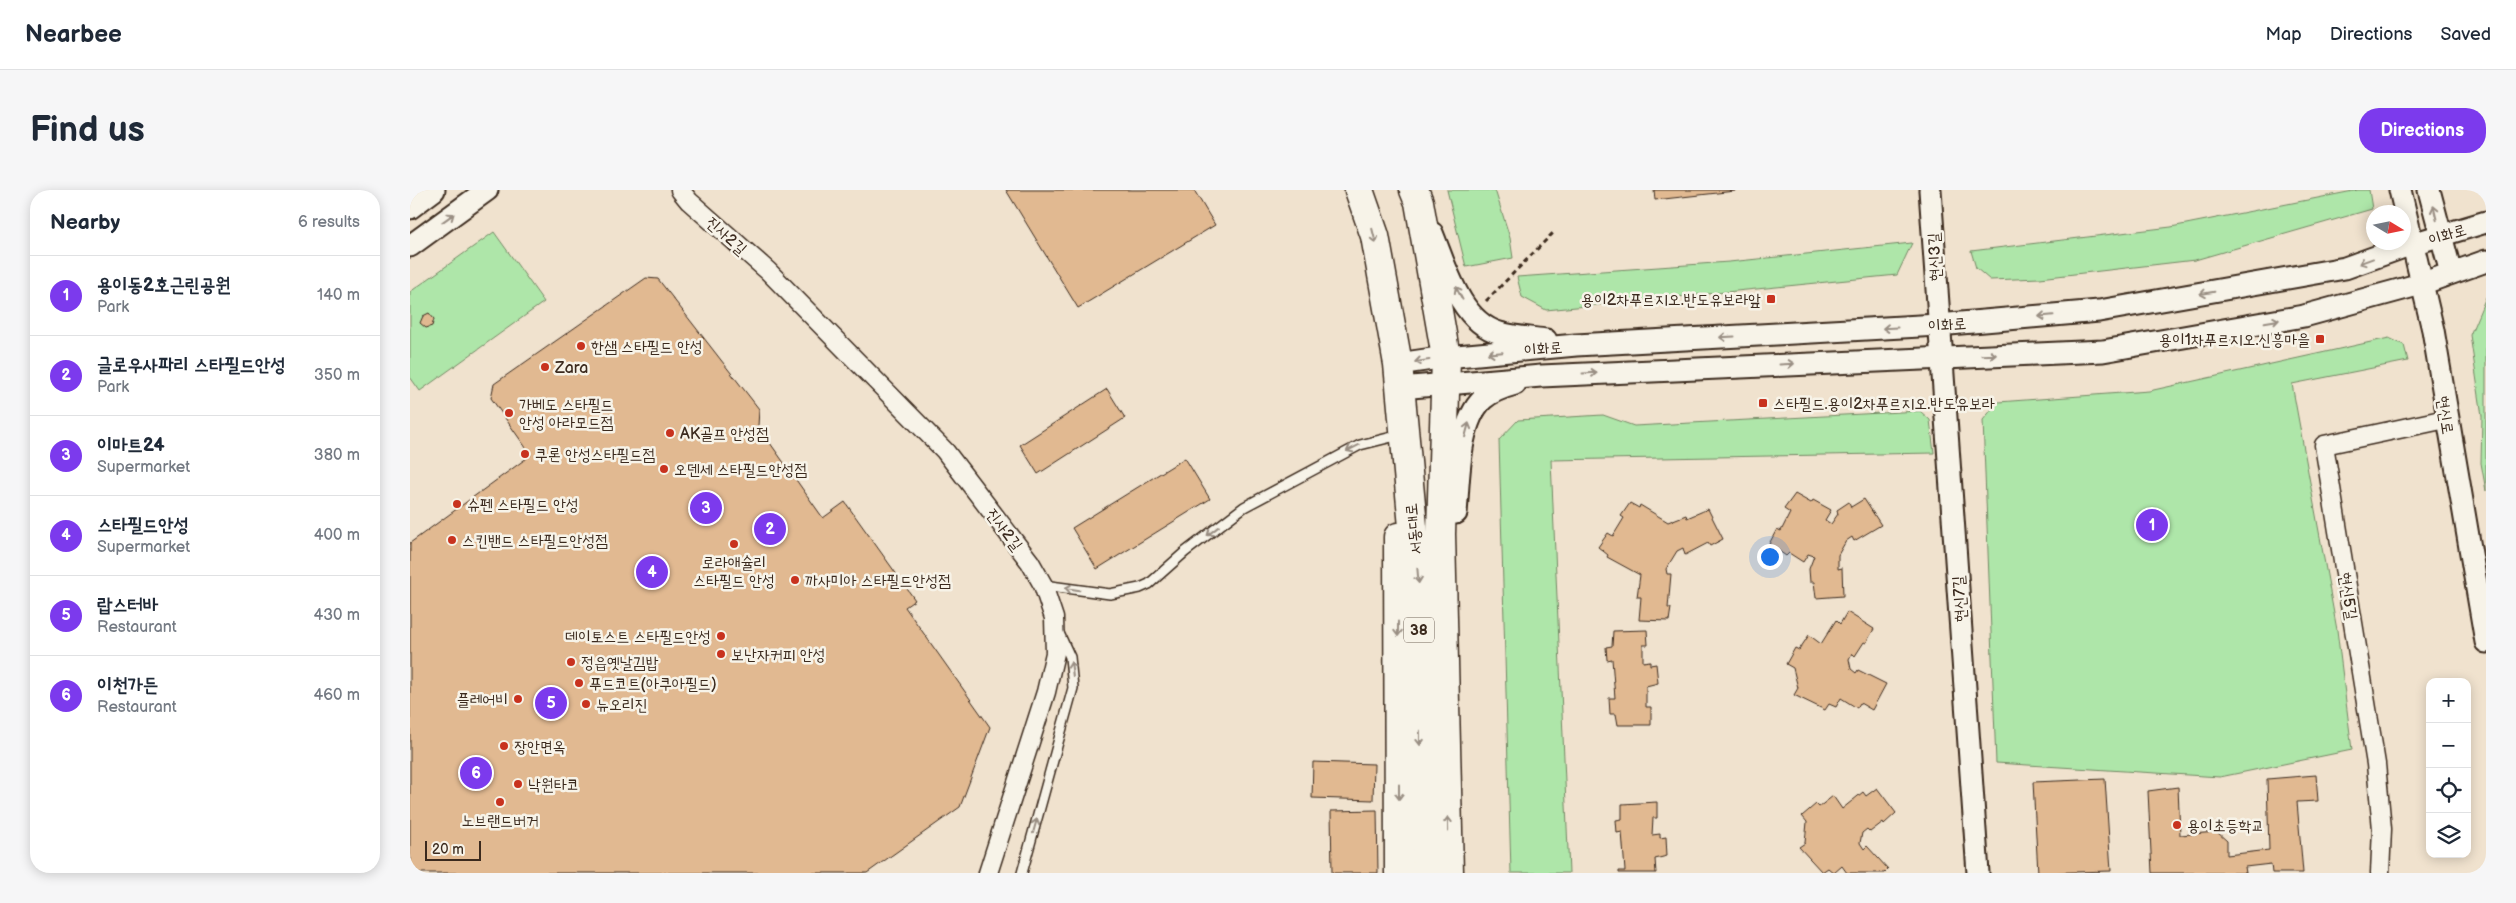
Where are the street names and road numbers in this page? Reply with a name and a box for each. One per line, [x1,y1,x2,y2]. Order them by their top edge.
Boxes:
street label: 진사2길 [702,213,750,259]
street label: 이화로 [2426,221,2469,250]
street label: 현신3길 [1925,232,1946,282]
street label: 이화로 [1927,315,1967,336]
street label: 이화로 [1523,338,1563,361]
street label: 현신로 [2432,395,2457,436]
street label: 서동대로 [1402,502,1427,555]
street label: 진사2길 [982,505,1026,555]
street label: 현신5길 [2334,571,2361,621]
street label: 현신7길 [1949,575,1972,623]
road number: 38 [1404,618,1434,642]

